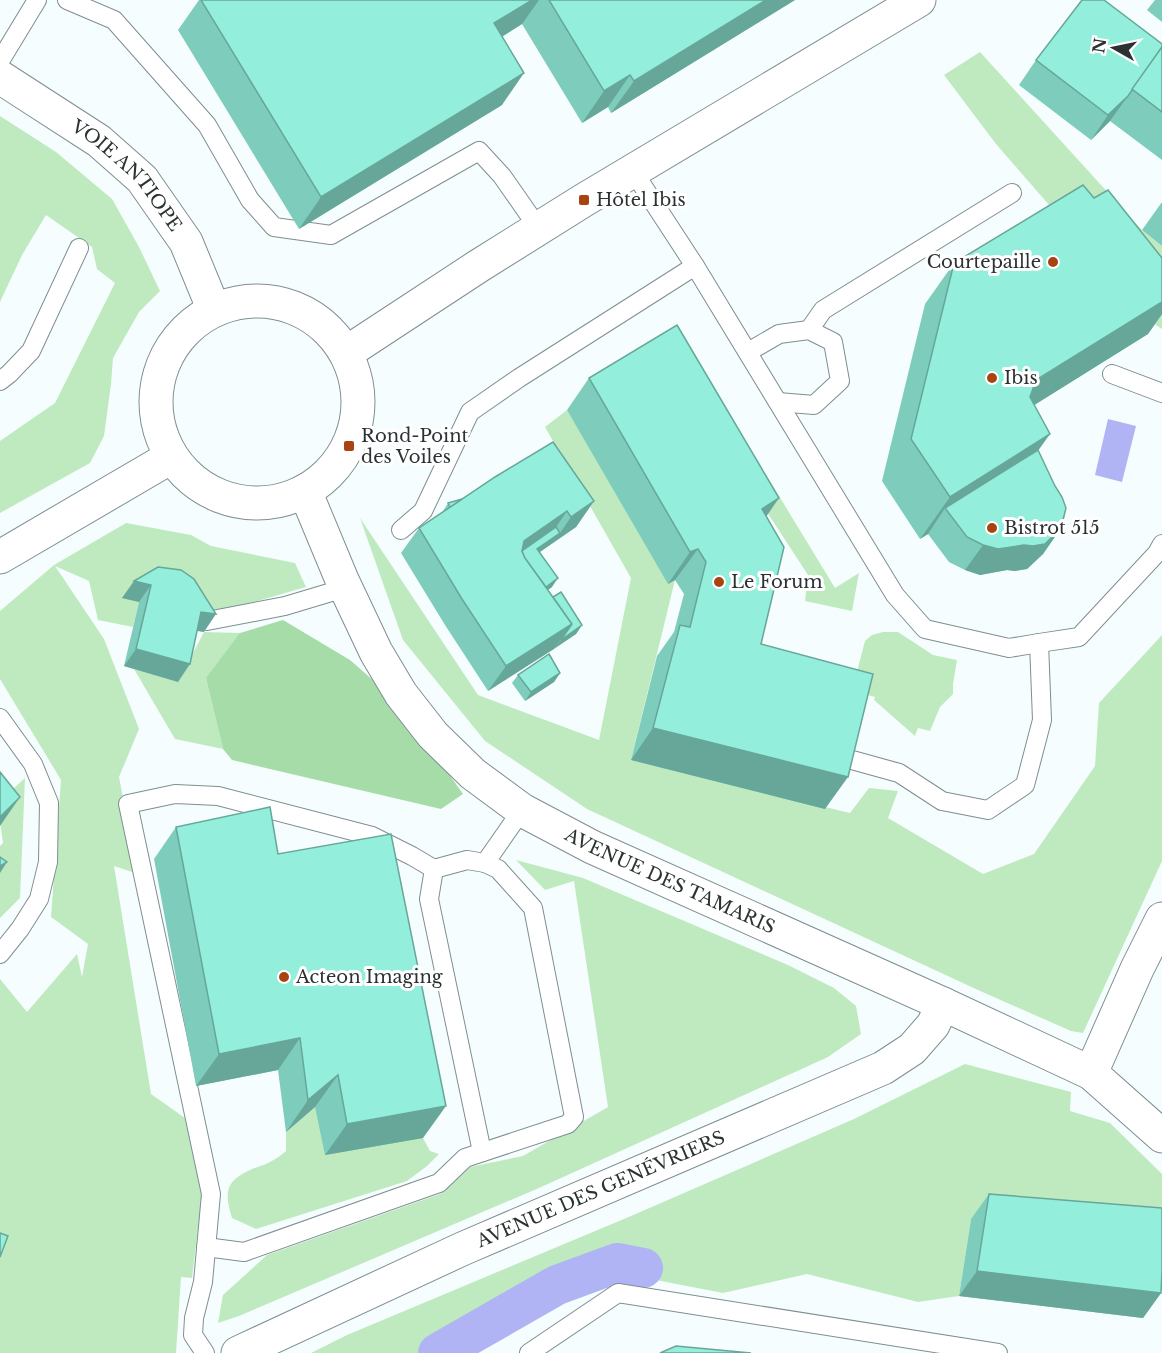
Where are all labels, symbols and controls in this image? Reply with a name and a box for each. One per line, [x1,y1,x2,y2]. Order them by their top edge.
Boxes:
north arrow [1084,18,1144,78]
text: N [1088,37,1110,55]
street label: VOIE ANTIOPE [66,115,186,236]
place label: Hôtel Ibis [596,189,686,211]
marker: Hôtel Ibis [577,193,591,207]
place label: Courtepaille [927,251,1041,273]
marker: Courtepaille [1046,255,1060,269]
place label: Ibis [1004,367,1038,389]
marker: Ibis [985,371,999,385]
place label: Rond-Point des Voiles [361,425,469,468]
marker: Rond-Point des Voiles [342,439,356,453]
place label: Bistrot 515 [1004,517,1100,539]
marker: Bistrot 515 [985,521,999,535]
place label: Le Forum [731,571,823,593]
marker: Le Forum [712,575,726,589]
street label: AVENUE DES TAMARIS [560,823,779,939]
place label: Acteon Imaging [295,966,443,988]
marker: Acteon Imaging [277,970,291,984]
street label: AVENUE DES GENÉVRIERS [472,1126,728,1253]

